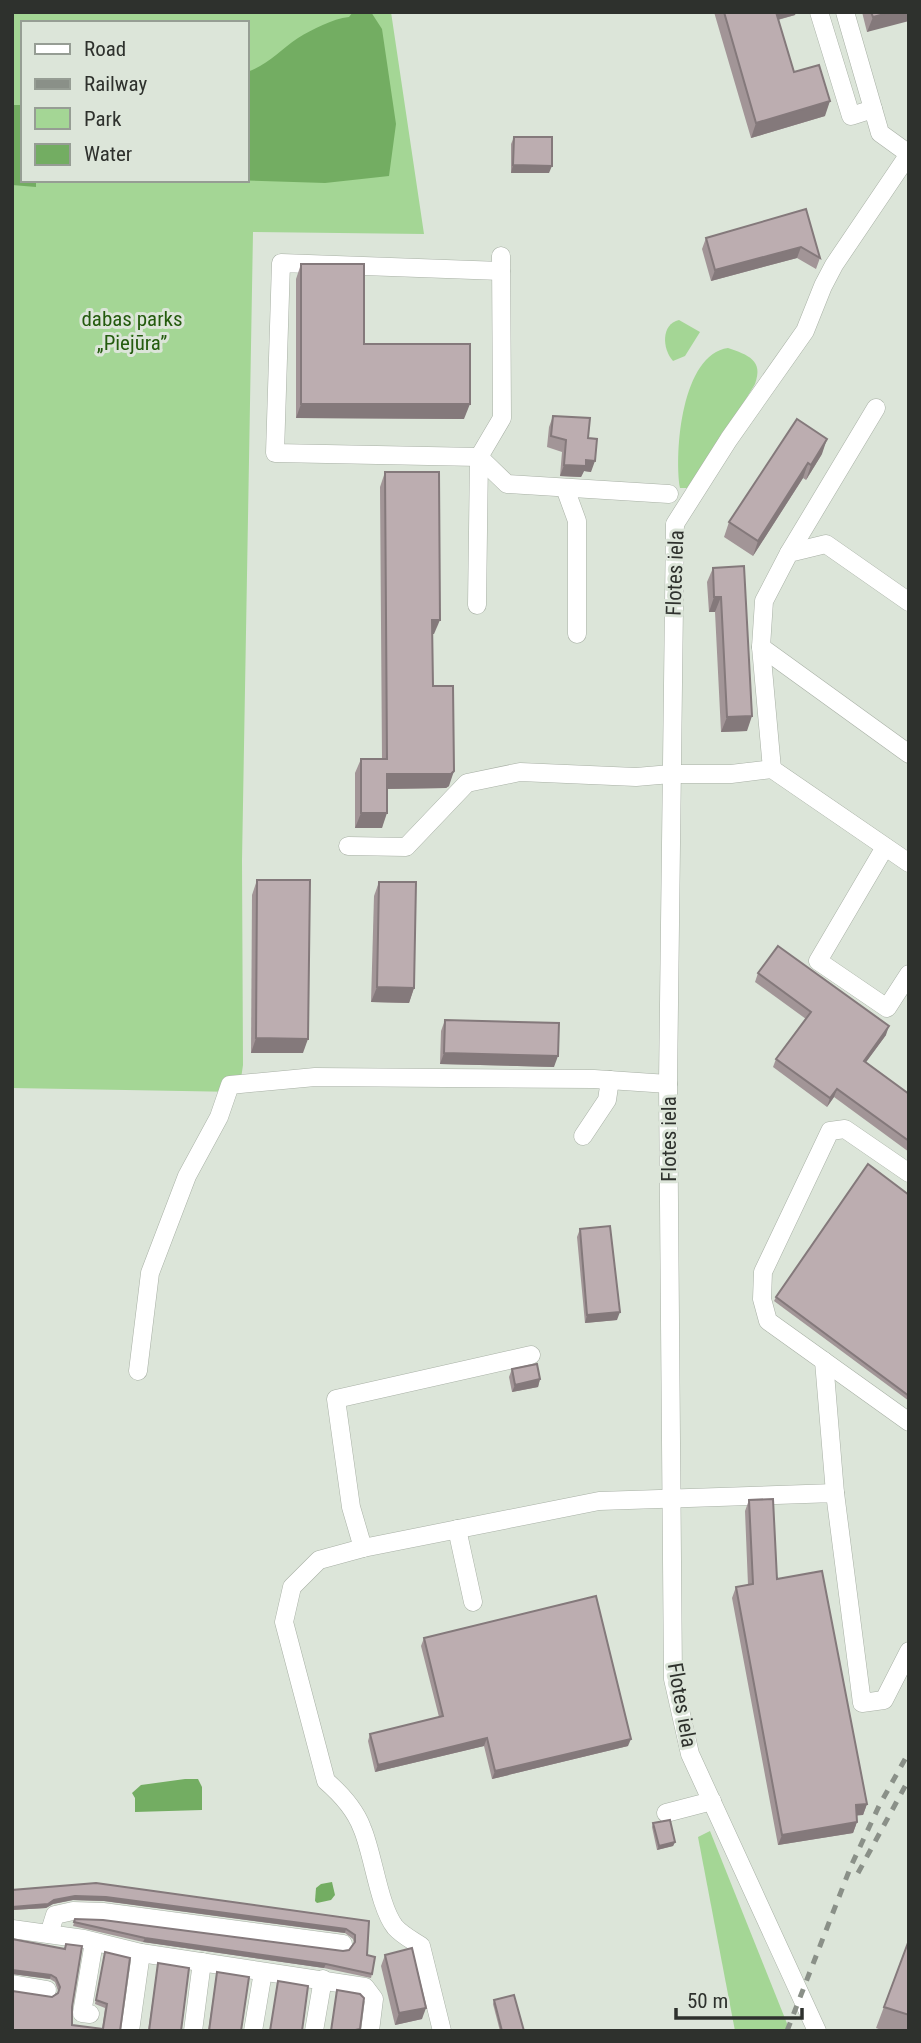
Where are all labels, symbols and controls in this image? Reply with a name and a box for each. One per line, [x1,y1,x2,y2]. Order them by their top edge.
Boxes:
legend [21,21,248,182]
text: Road [84,37,126,61]
text: Railway [84,72,147,96]
text: Park [84,107,122,131]
text: Water [84,142,132,166]
park label: dabas parks „Piejūra” [81,307,183,355]
street label: Flotes iela [662,530,688,616]
street label: Flotes iela [657,1096,681,1182]
street label: Flotes iela [663,1661,701,1749]
scale bar [676,1976,802,2020]
text: 50 m [687,1989,728,2013]

